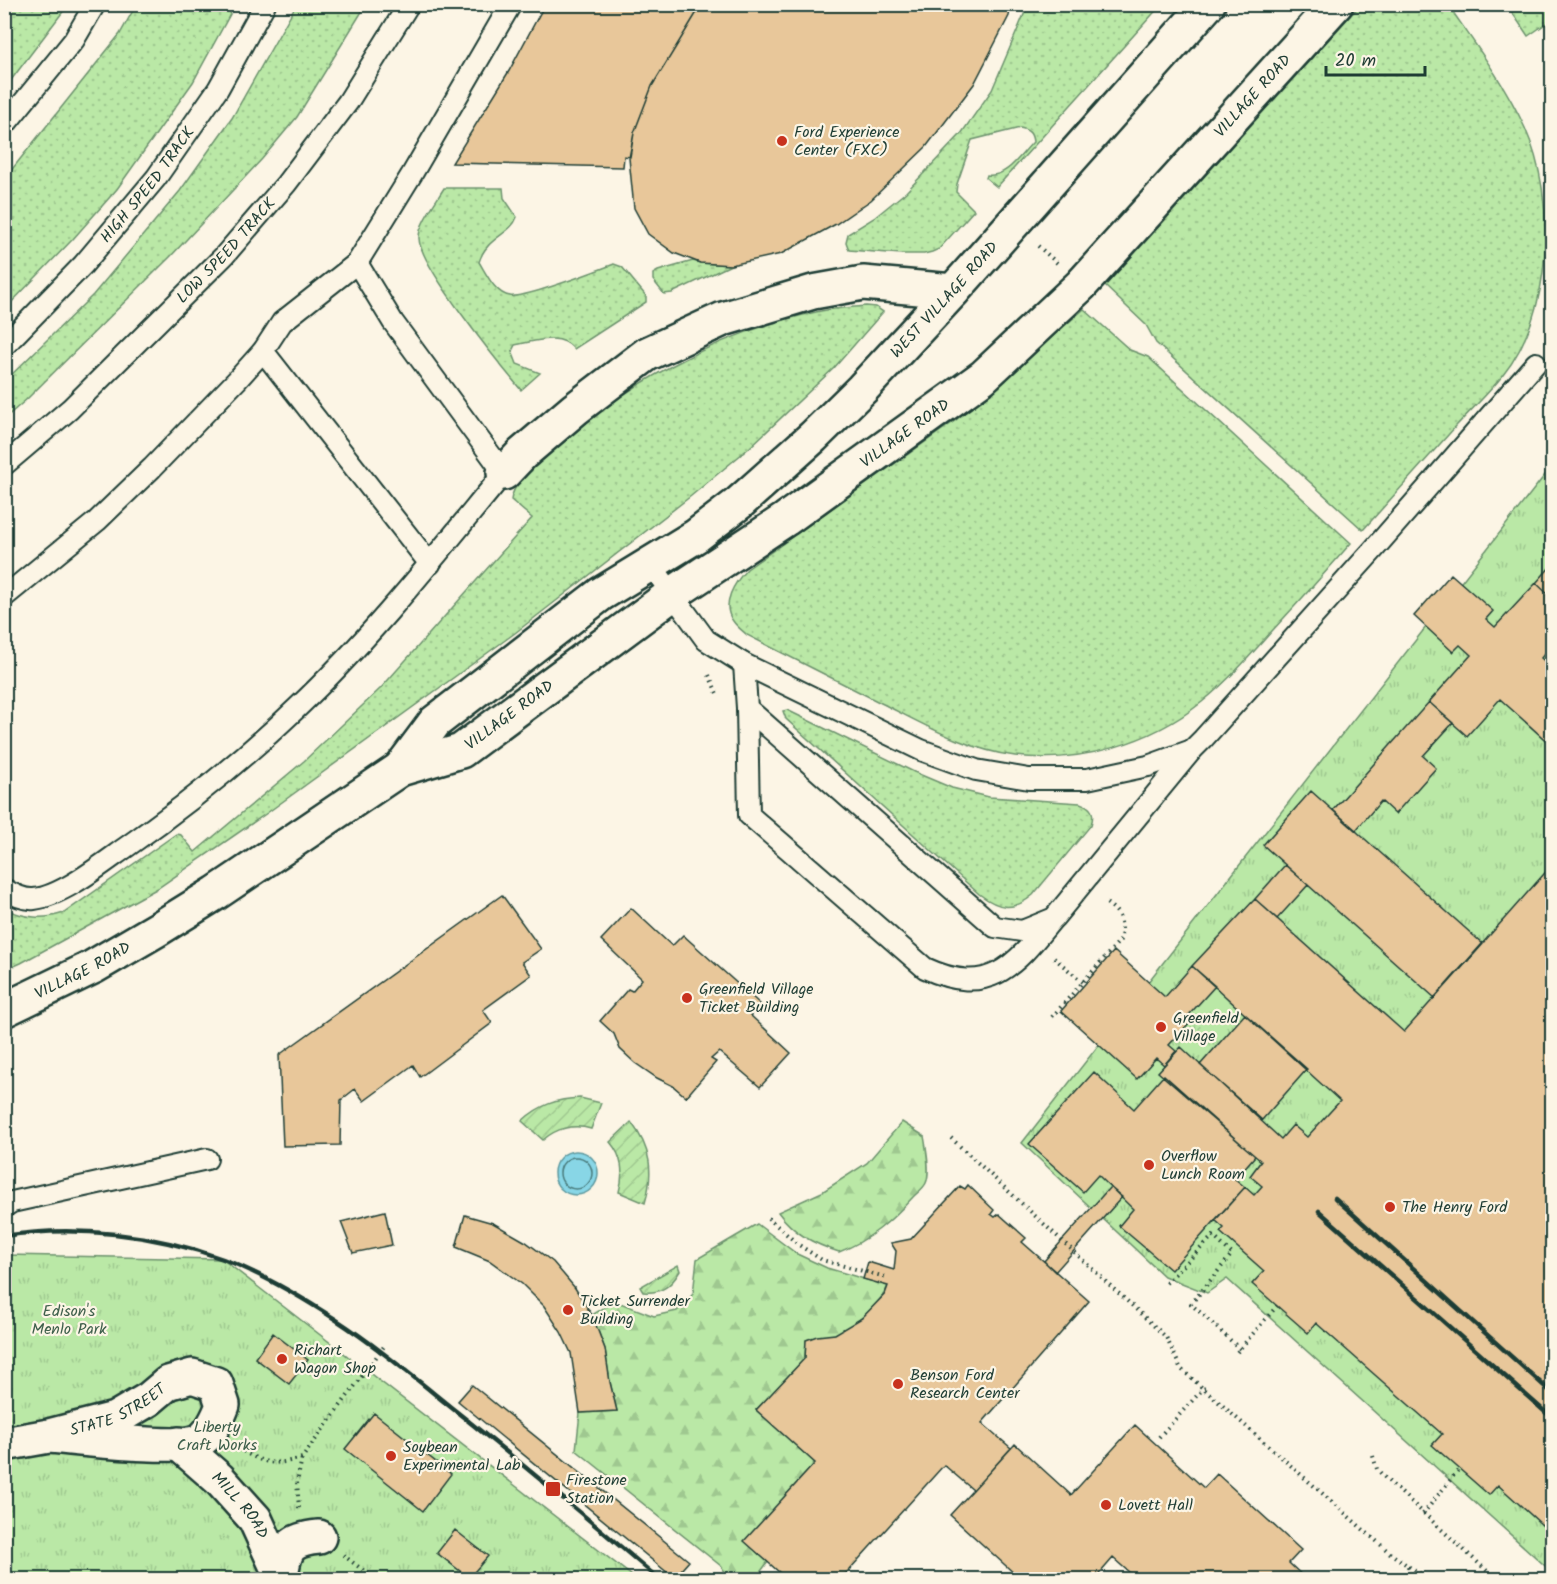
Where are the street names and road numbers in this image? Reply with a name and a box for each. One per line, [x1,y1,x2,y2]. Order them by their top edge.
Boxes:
street label: VILLAGE ROAD [1208,48,1297,143]
street label: HIGH SPEED TRACK [94,121,201,249]
street label: LOW SPEED TRACK [170,192,282,309]
street label: WEST VILLAGE ROAD [884,235,1004,364]
street label: VILLAGE ROAD [855,392,955,474]
street label: VILLAGE ROAD [459,674,559,757]
street label: VILLAGE ROAD [30,935,136,1006]
street label: STATE STREET [67,1376,173,1443]
street label: MILL ROAD [206,1465,275,1543]

